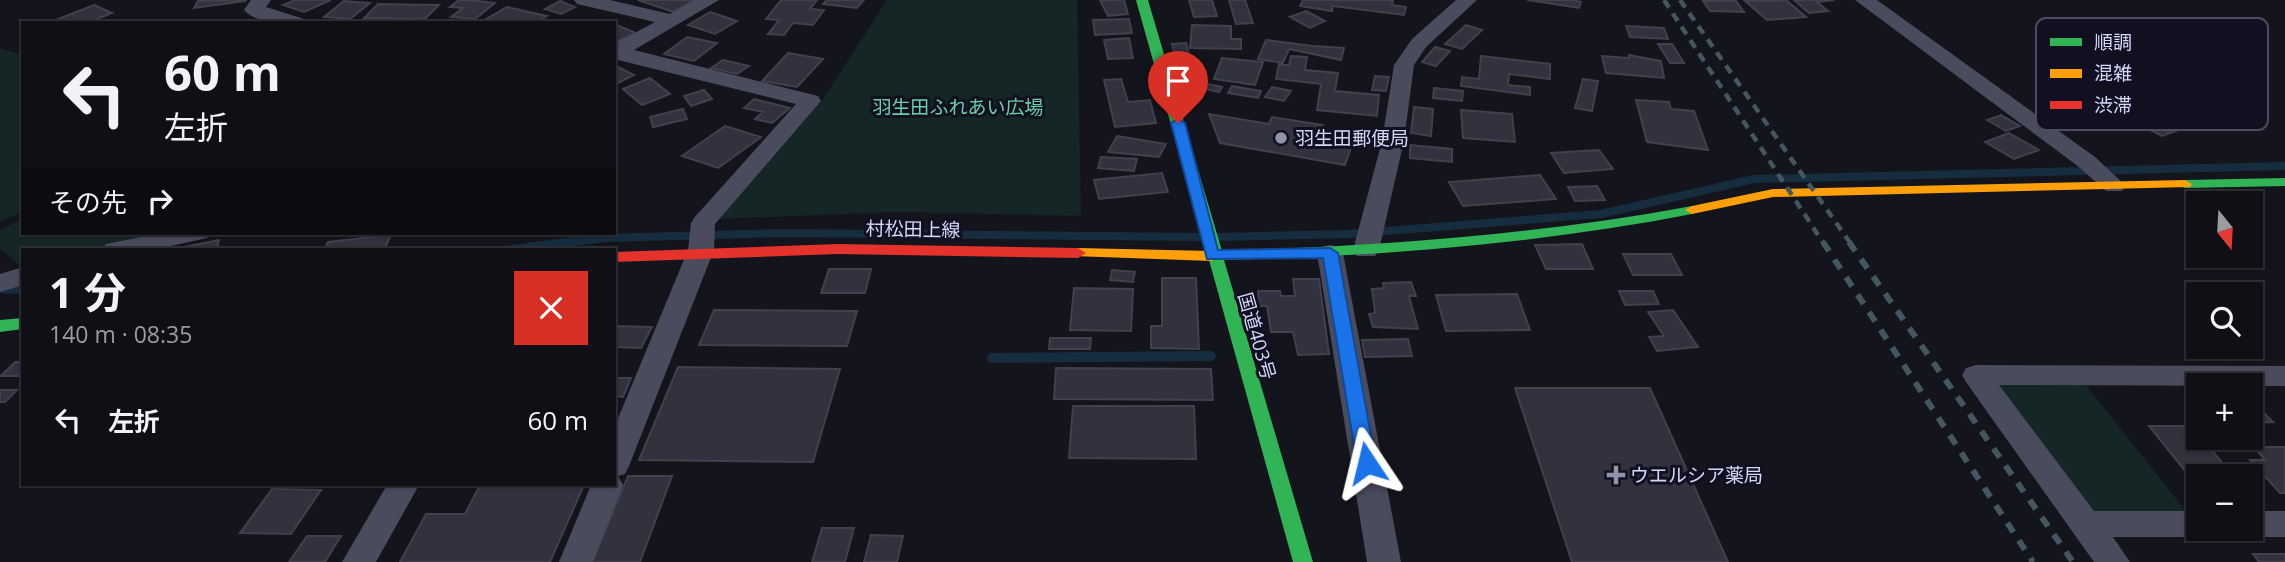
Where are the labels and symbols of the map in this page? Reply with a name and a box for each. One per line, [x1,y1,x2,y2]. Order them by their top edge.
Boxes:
legend [2036,18,2268,130]
text: 順調 [2094,29,2132,55]
pin [1148,51,1208,123]
text: 混雑 [2094,60,2132,86]
text: 渋滞 [2094,92,2132,118]
park label: 羽生田ふれあい広場 [872,94,1044,120]
place label: 羽生田郵便局 [1295,125,1409,151]
marker: 羽生田郵便局 [1273,130,1289,146]
north arrow [2186,191,2263,268]
street label: 村松田上線 [865,215,961,243]
street label: 国道403号 [1232,289,1282,383]
position arrow [1330,426,1404,500]
place label: ウエルシア薬局 [1630,462,1763,488]
marker: ウエルシア薬局 [1608,467,1624,483]

